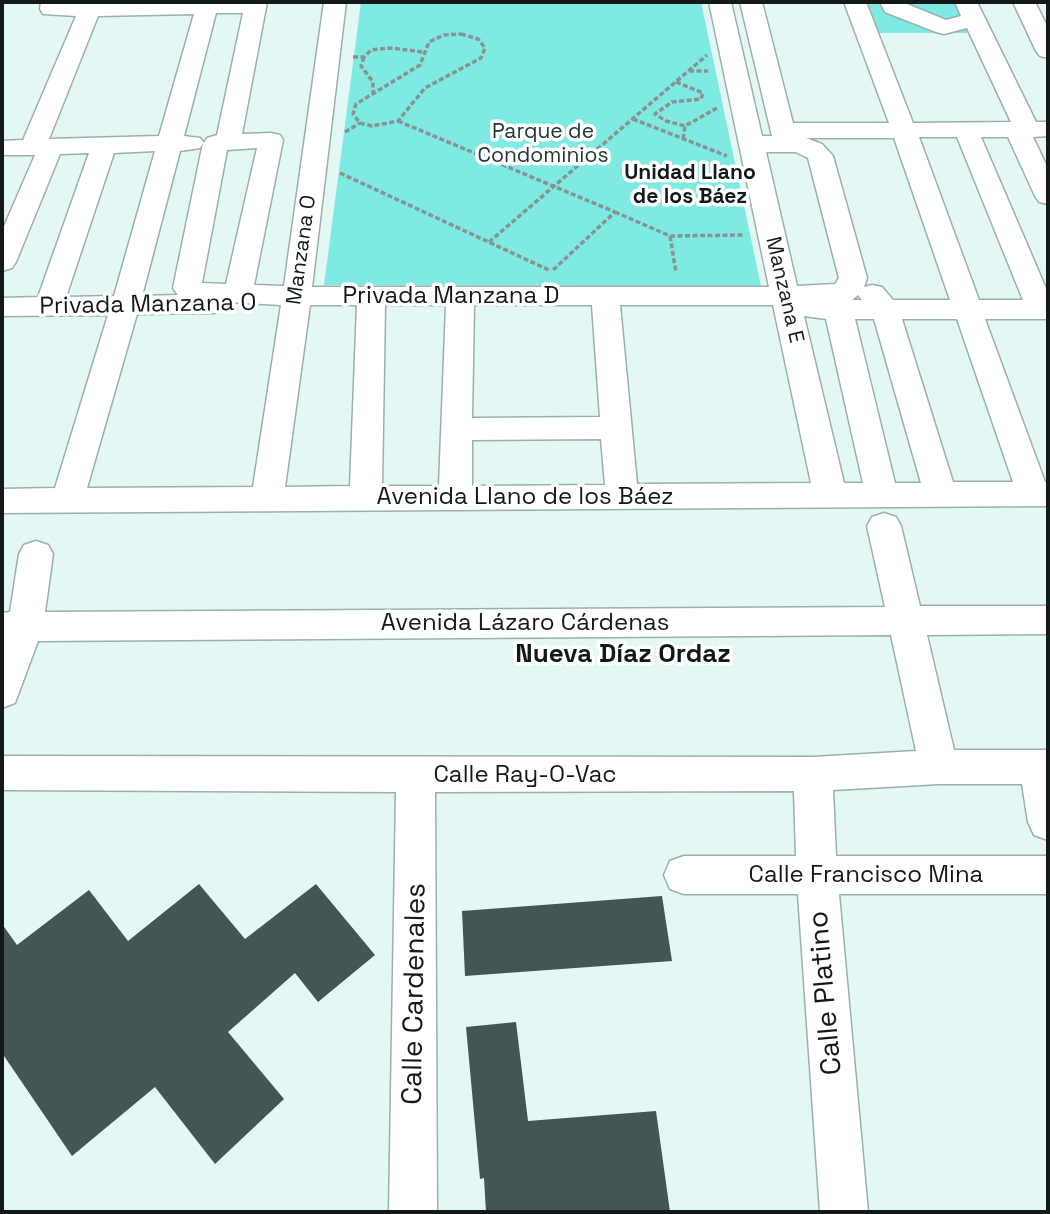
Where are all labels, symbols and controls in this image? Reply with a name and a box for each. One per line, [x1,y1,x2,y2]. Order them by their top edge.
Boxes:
park label: Parque de Condominios [477,119,609,169]
district label: Unidad Llano de los Báez [624,160,756,210]
street label: Manzana O [282,194,322,306]
street label: Manzana E [760,234,808,346]
street label: Privada Manzana D [343,282,559,310]
street label: Privada Manzana O [39,289,257,321]
street label: Avenida Llano de los Báez [377,483,673,511]
street label: Avenida Lázaro Cárdenas [381,609,669,637]
district label: Nueva Díaz Ordaz [515,639,731,671]
street label: Calle Ray-O-Vac [433,761,617,789]
street label: Calle Francisco Mina [749,861,983,889]
street label: Calle Cardenales [396,883,434,1105]
street label: Calle Platino [802,910,850,1076]

